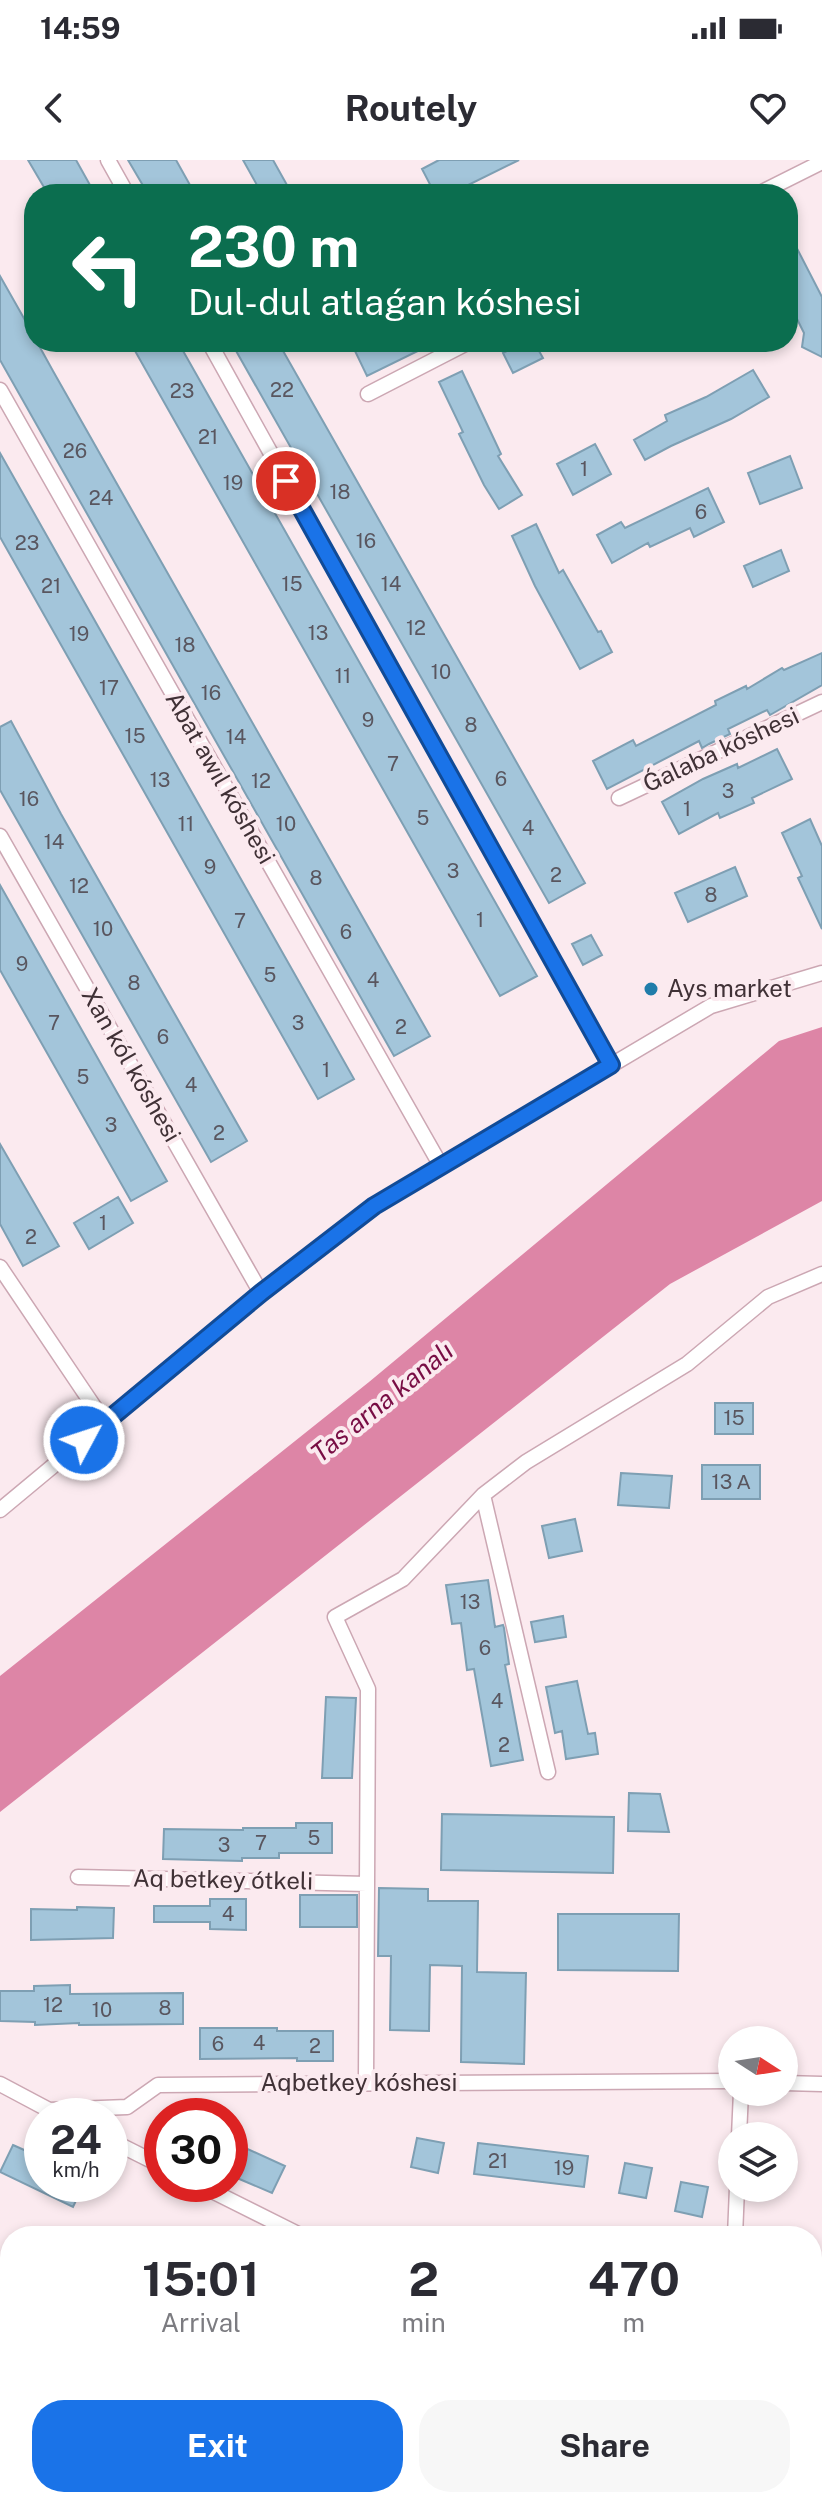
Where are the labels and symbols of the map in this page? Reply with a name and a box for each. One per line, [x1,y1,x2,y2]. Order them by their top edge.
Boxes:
house number: 22 [270,378,294,402]
house number: 23 [170,379,194,403]
house number: 21 [198,425,218,449]
house number: 26 [63,439,87,463]
pin [252,447,320,515]
house number: 1 [580,457,588,481]
house number: 19 [223,471,243,495]
house number: 18 [329,480,351,504]
house number: 24 [89,486,113,510]
house number: 6 [695,500,707,524]
house number: 16 [356,529,376,553]
house number: 23 [15,531,39,555]
house number: 15 [282,572,302,596]
house number: 14 [381,572,401,596]
house number: 21 [41,574,61,598]
house number: 12 [406,616,426,640]
house number: 13 [308,621,328,645]
house number: 19 [69,622,89,646]
house number: 18 [174,633,196,657]
house number: 10 [431,660,451,684]
house number: 11 [335,664,351,688]
house number: 17 [99,676,119,700]
house number: 16 [201,681,221,705]
street label: Abat awıl kóshesi [160,687,281,868]
street label: Ǵalaba kóshesi [638,701,803,797]
house number: 9 [362,708,374,732]
house number: 8 [465,713,477,737]
house number: 15 [125,724,145,748]
house number: 14 [226,725,246,749]
house number: 7 [387,752,399,776]
house number: 6 [495,767,507,791]
house number: 13 [150,768,170,792]
house number: 12 [251,769,271,793]
house number: 3 [722,779,734,803]
house number: 16 [19,787,39,811]
house number: 1 [683,797,691,821]
house number: 5 [417,806,429,830]
house number: 11 [178,812,194,836]
house number: 10 [276,812,296,836]
house number: 4 [522,816,534,840]
house number: 14 [44,830,64,854]
house number: 9 [204,855,216,879]
house number: 3 [447,859,459,883]
house number: 2 [550,863,562,887]
house number: 8 [310,866,322,890]
house number: 12 [69,874,89,898]
house number: 8 [705,883,717,907]
house number: 1 [476,908,484,932]
house number: 7 [234,909,246,933]
house number: 10 [93,917,113,941]
house number: 6 [340,920,352,944]
house number: 9 [16,952,28,976]
house number: 5 [264,963,276,987]
house number: 4 [367,968,379,992]
house number: 8 [128,971,140,995]
place label: Ays market [667,974,792,1002]
marker: Ays market [642,980,660,998]
street label: Xan kól kóshesi [76,983,187,1146]
house number: 7 [48,1011,60,1035]
house number: 3 [292,1011,304,1035]
house number: 2 [395,1015,407,1039]
house number: 6 [157,1025,169,1049]
house number: 1 [322,1058,330,1082]
house number: 5 [77,1065,89,1089]
house number: 4 [185,1073,197,1097]
house number: 3 [105,1113,117,1137]
house number: 2 [213,1121,225,1145]
house number: 1 [99,1211,107,1235]
house number: 2 [25,1225,37,1249]
water label: Tas arna kanalı [304,1335,459,1468]
position arrow [42,1398,126,1482]
house number: 15 [724,1406,744,1430]
house number: 13 А [712,1470,751,1494]
house number: 13 [460,1590,480,1614]
house number: 6 [479,1636,491,1660]
house number: 4 [491,1689,503,1713]
house number: 2 [498,1733,510,1757]
house number: 5 [308,1826,320,1850]
house number: 7 [255,1831,267,1855]
house number: 3 [218,1833,230,1857]
street label: Aq betkey ótkeli [133,1863,313,1895]
house number: 4 [222,1902,234,1926]
house number: 12 [43,1993,63,2017]
house number: 8 [159,1996,171,2020]
house number: 10 [92,1998,112,2022]
north arrow [718,2026,798,2106]
house number: 4 [253,2031,265,2055]
house number: 6 [212,2032,224,2056]
house number: 2 [309,2034,321,2058]
street label: Aqbetkey kóshesi [261,2068,457,2096]
speed limit sign: 30 [144,2098,248,2202]
house number: 21 [488,2149,508,2173]
house number: 19 [554,2156,574,2180]

